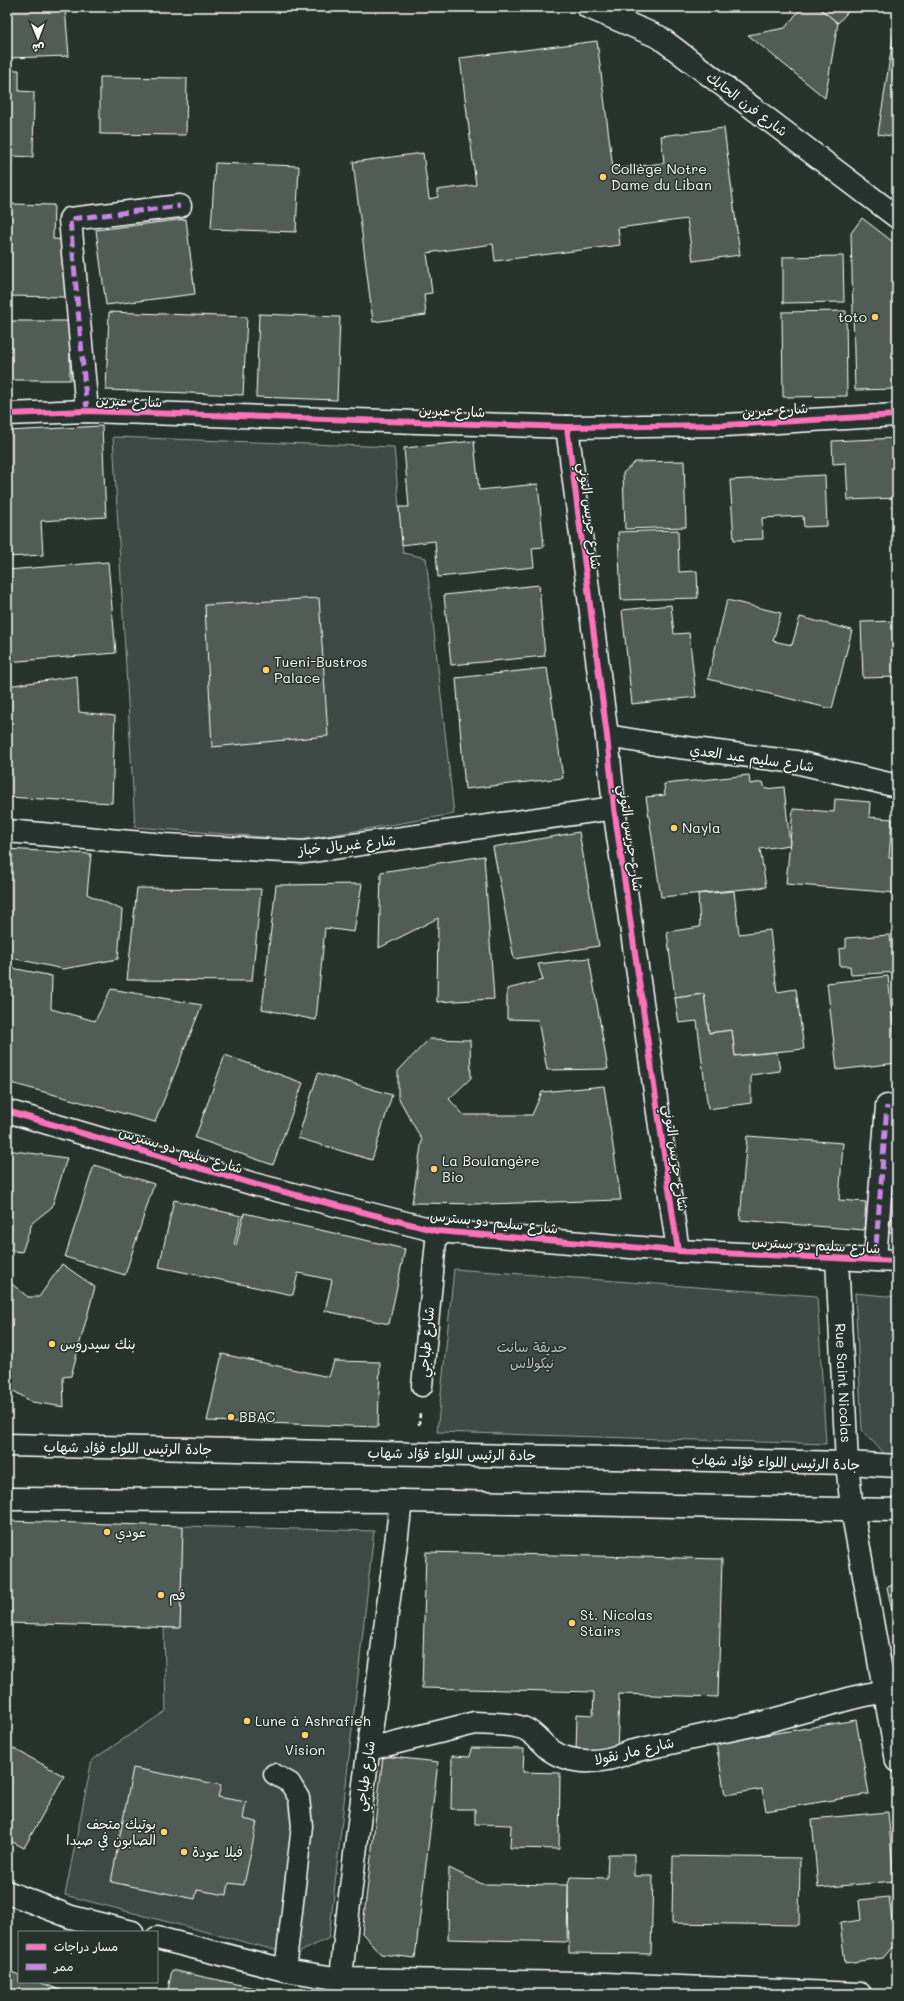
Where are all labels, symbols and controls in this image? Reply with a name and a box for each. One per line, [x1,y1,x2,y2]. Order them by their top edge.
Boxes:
north arrow [18,18,58,58]
text: ش [32,41,44,56]
street label: شارع فرن الحايك [702,67,792,141]
place label: Collège Notre Dame du Liban [611,159,712,194]
marker: Collège Notre Dame du Liban [598,172,608,182]
place label: toto [838,307,867,326]
marker: toto [870,312,880,322]
street label: شارع عبرين [95,390,163,412]
street label: شارع عبرين [741,398,809,422]
street label: شارع عبرين [418,400,486,422]
street label: شارع جريس التوني [571,461,606,571]
place label: Tueni-Bustros Palace [274,652,368,687]
marker: Tueni-Bustros Palace [261,665,271,675]
street label: شارع سليم عبد العدي [688,739,815,778]
street label: شارع جريس التوني [611,783,648,893]
place label: Nayla [682,818,721,837]
marker: Nayla [669,823,679,833]
street label: شارع غبريال خباز [296,830,397,860]
street label: شارع جريس التوني [656,1103,693,1213]
street label: شارع سليم دو بسترس [116,1122,245,1179]
place label: La Boulangère Bio [442,1151,540,1186]
marker: La Boulangère Bio [429,1164,439,1174]
street label: شارع سليم دو بسترس [429,1205,559,1240]
street label: شارع سليم دو بسترس [751,1232,881,1259]
street label: شارع طباجي [413,1306,442,1379]
street label: Rue Saint Nicolas [831,1323,856,1443]
place label: بنك سيدروس [60,1334,136,1353]
park label: حديقة سانت نيكولاس [497,1337,567,1372]
marker: بنك سيدروس [47,1339,57,1349]
place label: BBAC [239,1407,275,1426]
marker: BBAC [226,1412,236,1422]
street label: جادة الرئيس اللواء فؤاد شهاب [44,1437,212,1458]
street label: جادة الرئيس اللواء فؤاد شهاب [368,1443,536,1464]
street label: جادة الرئيس اللواء فؤاد شهاب [691,1449,861,1474]
place label: عودي [115,1522,146,1543]
marker: عودي [102,1527,112,1537]
place label: فم [169,1585,186,1606]
marker: فم [156,1590,166,1600]
place label: St. Nicolas Stairs [580,1605,653,1640]
marker: St. Nicolas Stairs [567,1618,577,1628]
place label: Lune à Ashrafieh [255,1711,371,1730]
marker: Lune à Ashrafieh [242,1716,252,1726]
marker: Vision [300,1730,310,1740]
street label: شارع مار نقولا [592,1732,676,1770]
street label: شارع طباجي [350,1739,383,1813]
place label: Vision [285,1740,325,1759]
place label: بوتيك متحف الصابون في صيدا [66,1814,156,1851]
marker: بوتيك متحف الصابون في صيدا [159,1827,169,1837]
place label: فيلا عودة [192,1842,243,1861]
marker: فيلا عودة [179,1847,189,1857]
legend [18,1931,158,1983]
text: مسار دراجات [54,1938,118,1955]
text: ممر [53,1958,73,1974]

